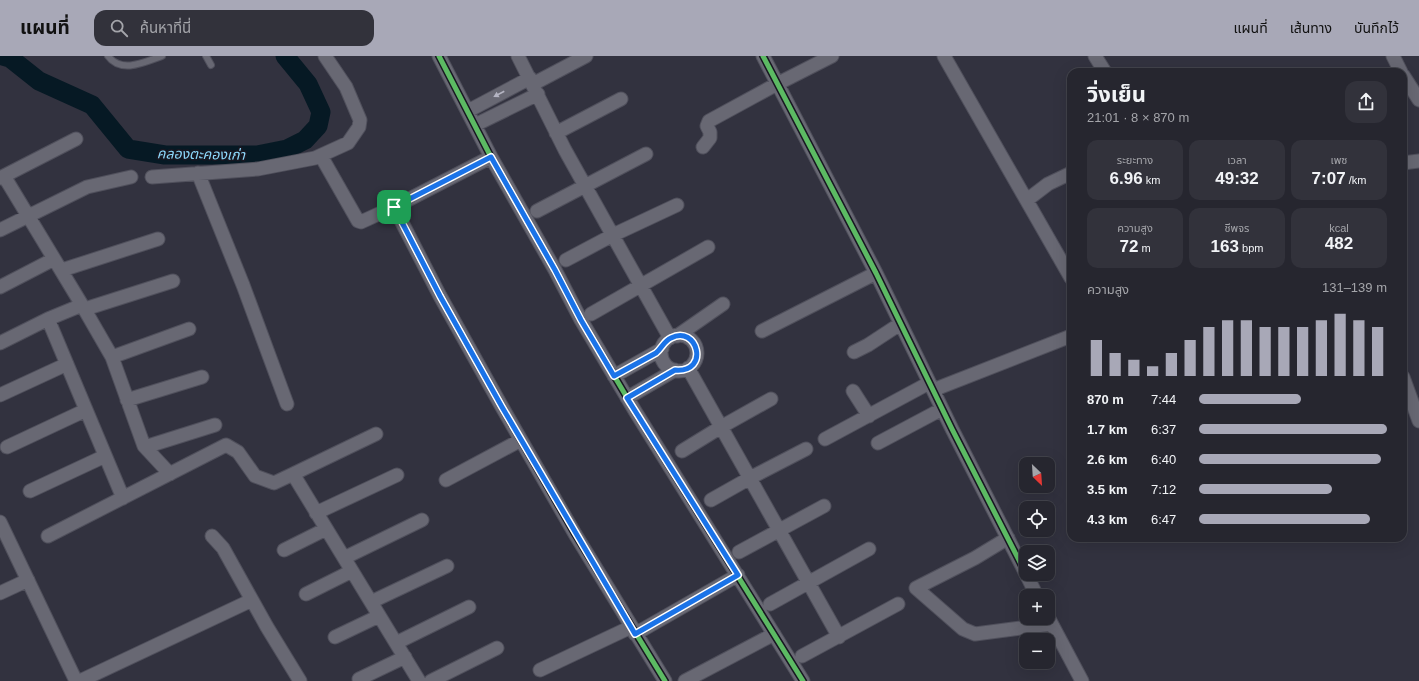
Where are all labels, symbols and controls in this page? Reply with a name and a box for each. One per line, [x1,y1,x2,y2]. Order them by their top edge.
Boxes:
search box [94,10,374,46]
text: แผนที่ [20,17,70,38]
icon: search [108,17,130,39]
text: ค้นหาที่นี่ [140,19,191,36]
text: แผนที่ [1234,20,1268,36]
text: เส้นทาง [1290,20,1332,36]
text: บันทึกไว้ [1354,20,1399,36]
button: share [1345,81,1387,123]
text: วิ่งเย็น [1087,82,1146,107]
one-way arrow [493,91,505,98]
text: 21:01 · 8 × 870 m [1087,110,1189,125]
water label: คลองตะคองเก่า [157,145,247,163]
text: ระยะทาง [1117,154,1153,166]
text: เวลา [1227,154,1247,166]
text: เพซ [1331,154,1347,166]
text: 6.96 [1110,169,1143,188]
text: 49:32 [1215,169,1259,188]
text: 7:07 [1312,169,1346,188]
text: km [1143,174,1160,186]
text: /km [1346,174,1366,186]
pin [377,190,411,224]
icon: arrive [383,196,405,218]
text: ความสูง [1117,222,1153,234]
text: ชีพจร [1225,222,1249,234]
text: kcal [1329,222,1349,234]
text: 482 [1325,234,1353,253]
text: 72 [1119,237,1138,256]
text: 163 [1211,237,1239,256]
text: m [1138,242,1151,254]
text: bpm [1239,242,1263,254]
text: 131–139 m [1322,280,1387,295]
text: ความสูง [1087,282,1129,297]
text: 870 m [1087,392,1124,407]
text: 7:44 [1151,392,1176,407]
text: 1.7 km [1087,422,1127,437]
text: 6:37 [1151,422,1176,437]
text: 2.6 km [1087,452,1127,467]
text: 6:40 [1151,452,1176,467]
north arrow [1019,457,1055,493]
map controls [1019,457,1055,669]
text: 3.5 km [1087,482,1127,497]
text: 7:12 [1151,482,1176,497]
button: locate [1019,501,1055,537]
text: 4.3 km [1087,512,1127,527]
text: 6:47 [1151,512,1176,527]
button: layers [1019,545,1055,581]
button: + [1019,589,1055,625]
button: − [1019,633,1055,669]

